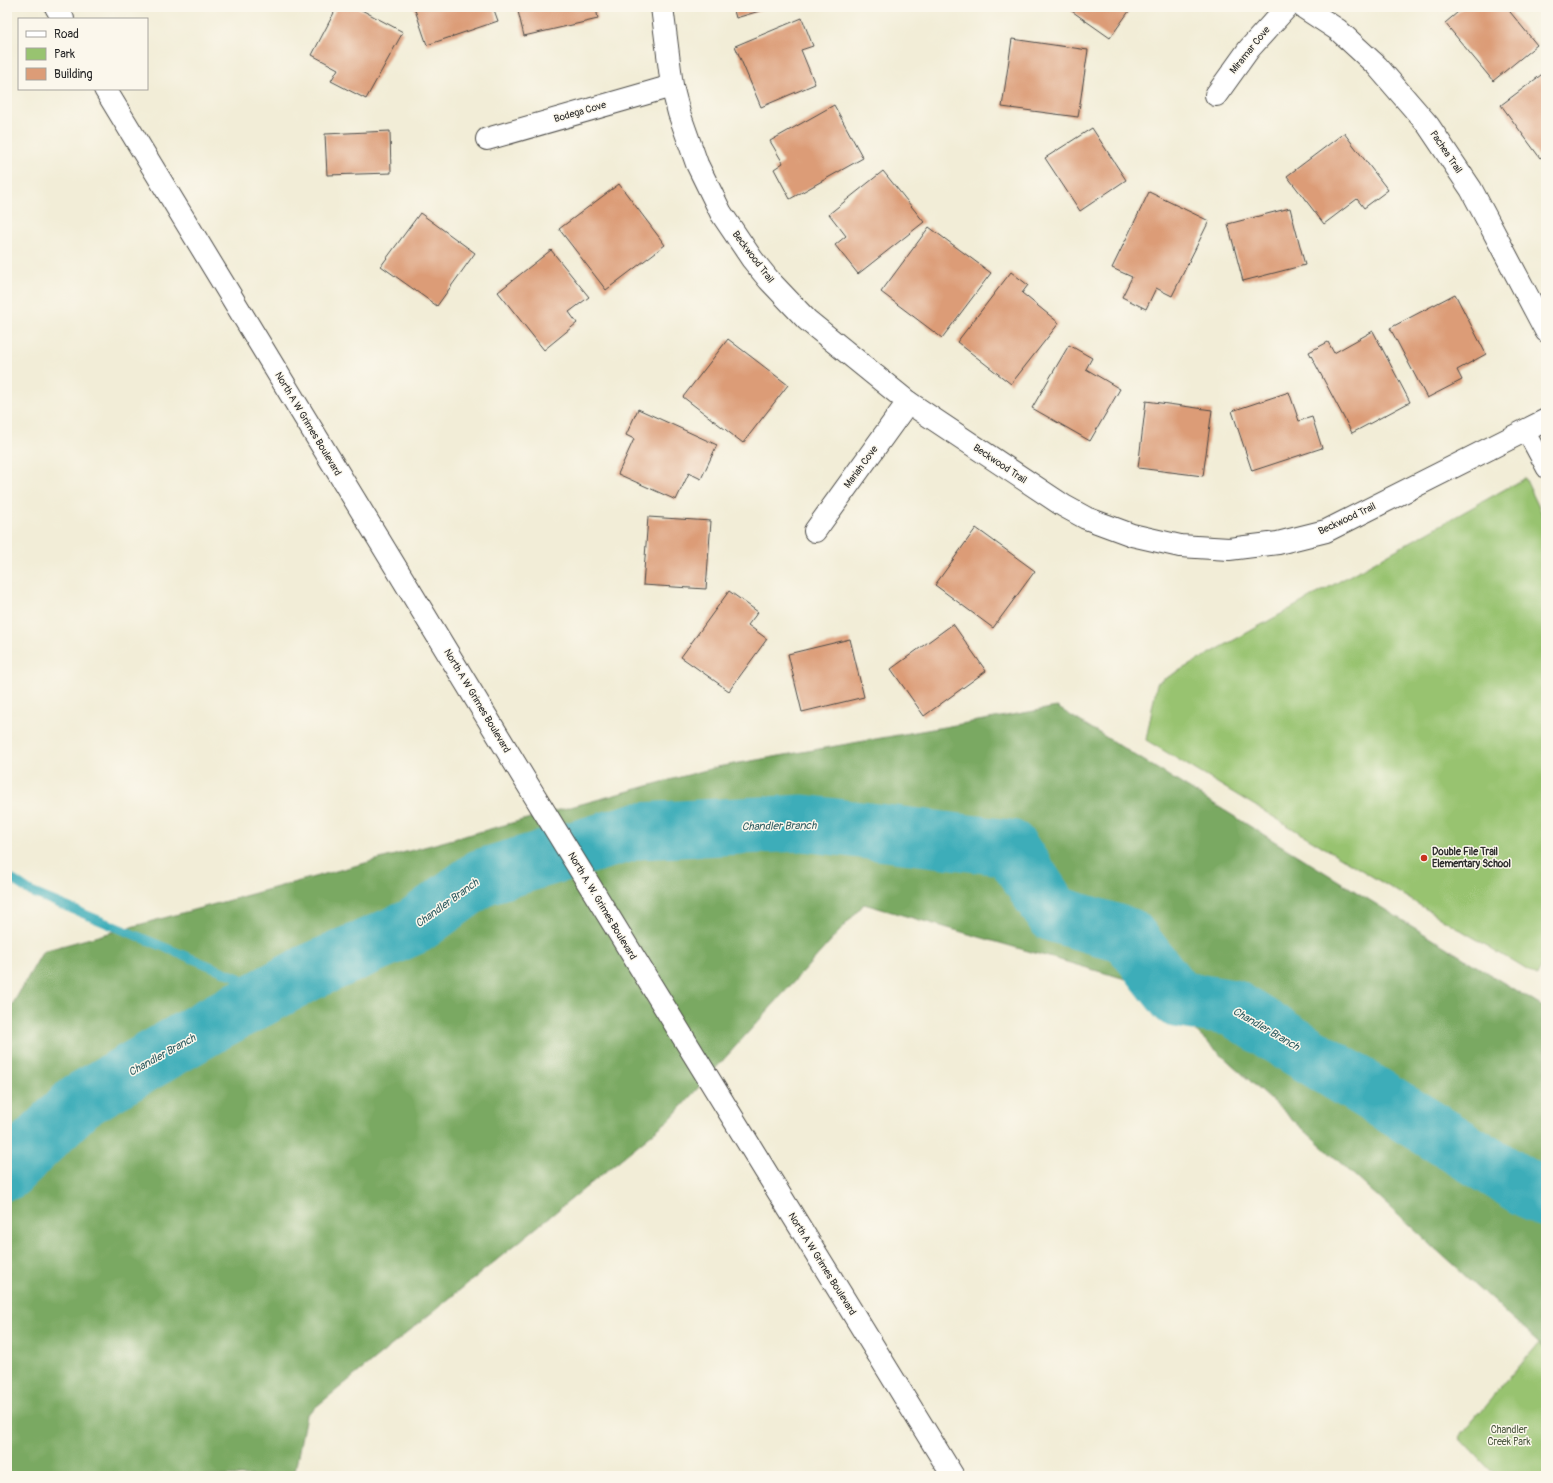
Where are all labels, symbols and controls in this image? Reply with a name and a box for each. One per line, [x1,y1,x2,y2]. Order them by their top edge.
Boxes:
legend [18,18,148,90]
street label: Miramar Cove [1227,24,1273,76]
text: Road [54,27,79,42]
text: Park [54,47,75,62]
text: Building [54,67,93,82]
street label: Bodega Cove [552,99,608,125]
street label: Pachea Trail [1427,128,1465,176]
street label: Beckwood Trail [730,229,776,285]
street label: North A W Grimes Boulevard [272,370,344,478]
street label: Beckwood Trail [971,442,1029,486]
street label: Mariah Cove [842,443,880,491]
street label: Beckwood Trail [1316,500,1378,538]
street label: North A W Grimes Boulevard [441,647,513,755]
water label: Chandler Branch [742,819,817,833]
place label: Double File Trail Elementary School [1432,846,1511,870]
street label: North A. W. Grimes Boulevard [565,850,639,962]
marker: Double File Trail Elementary School [1419,853,1429,863]
water label: Chandler Branch [413,875,482,930]
water label: Chandler Branch [1230,1005,1302,1054]
water label: Chandler Branch [126,1031,199,1079]
street label: North A W Grimes Boulevard [785,1210,859,1318]
park label: Chandler Creek Park [1487,1424,1531,1448]

